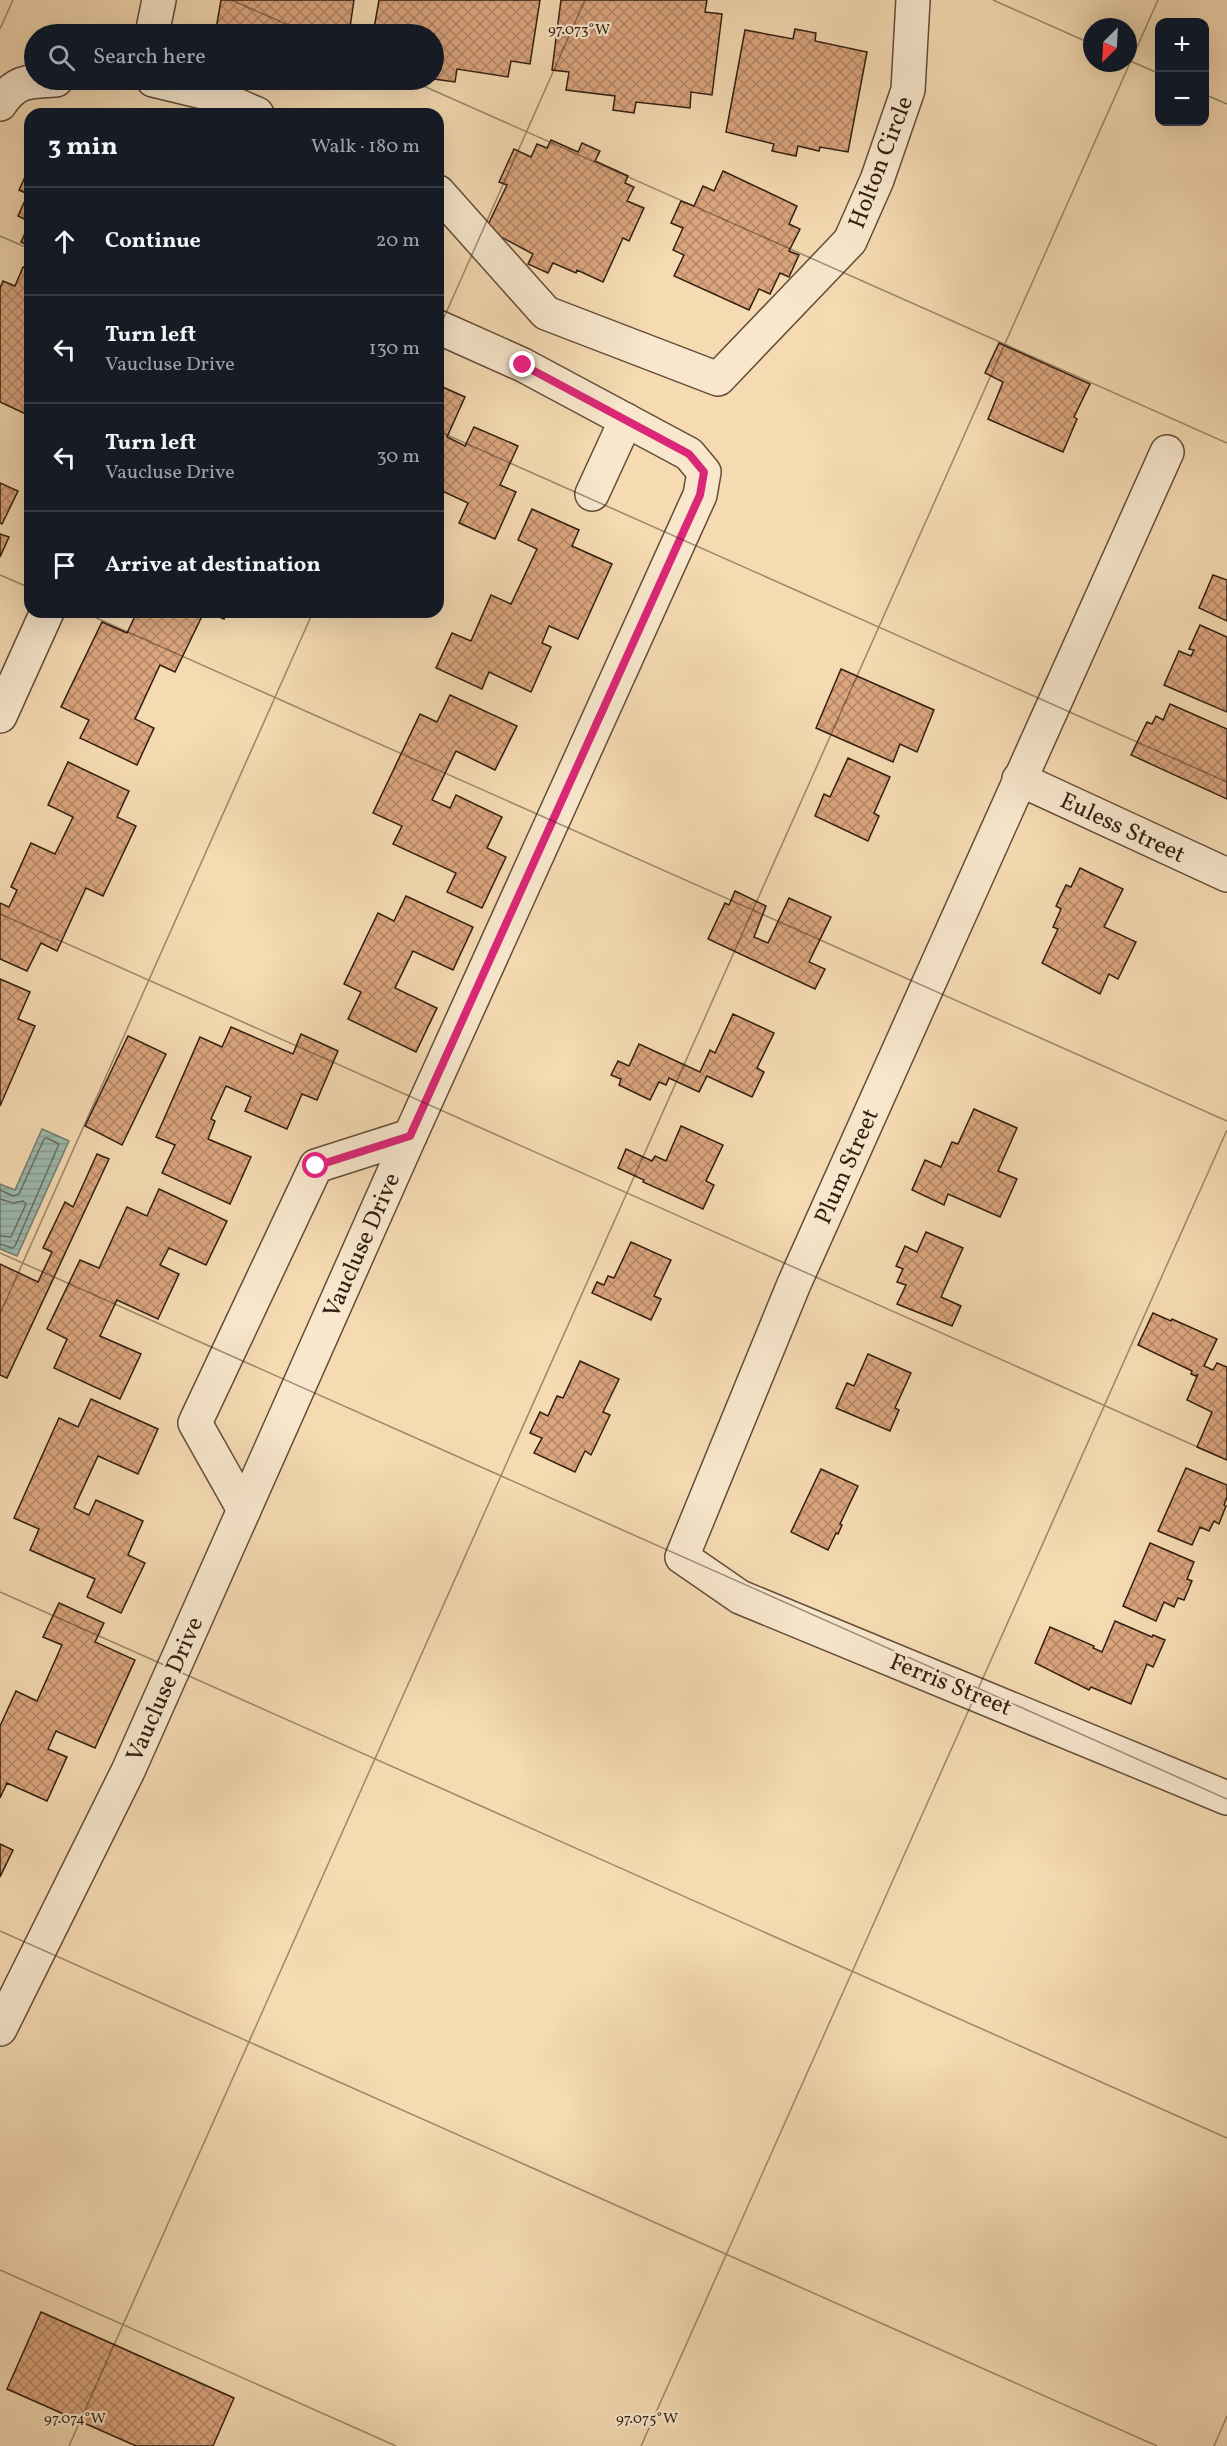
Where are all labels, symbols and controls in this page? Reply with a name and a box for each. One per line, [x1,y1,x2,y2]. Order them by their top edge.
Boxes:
north arrow [1083,18,1137,72]
map controls [1155,18,1209,126]
button: + [1155,18,1209,72]
text: 97.073°W [548,20,610,41]
search box [24,24,444,90]
icon: search [45,41,78,74]
text: Search here [93,42,206,73]
button: − [1155,72,1209,126]
street label: Holton Circle [841,92,923,234]
text: 3 min [48,129,118,165]
text: Walk · 180 m [311,133,420,161]
icon: ahead [48,225,81,258]
text: Continue [105,226,201,257]
text: 20 m [376,227,420,255]
text: Turn left [105,320,196,351]
icon: left [48,333,81,366]
text: 130 m [369,335,420,363]
text: Vaucluse Drive [105,351,235,379]
route end [509,351,535,377]
text: Turn left [105,428,196,459]
icon: left [48,441,81,474]
text: 30 m [376,443,420,471]
text: Vaucluse Drive [105,459,235,487]
icon: arrive [48,549,81,582]
text: Arrive at destination [105,550,321,581]
street label: Euless Street [1054,785,1190,873]
street label: Plum Street [807,1103,888,1230]
route start [302,1152,328,1178]
street label: Vaucluse Drive [316,1168,410,1324]
street label: Vaucluse Drive [119,1612,213,1768]
street label: Ferris Street [884,1646,1016,1726]
text: 97.074°W [44,2409,106,2430]
text: 97.075°W [616,2409,678,2430]

